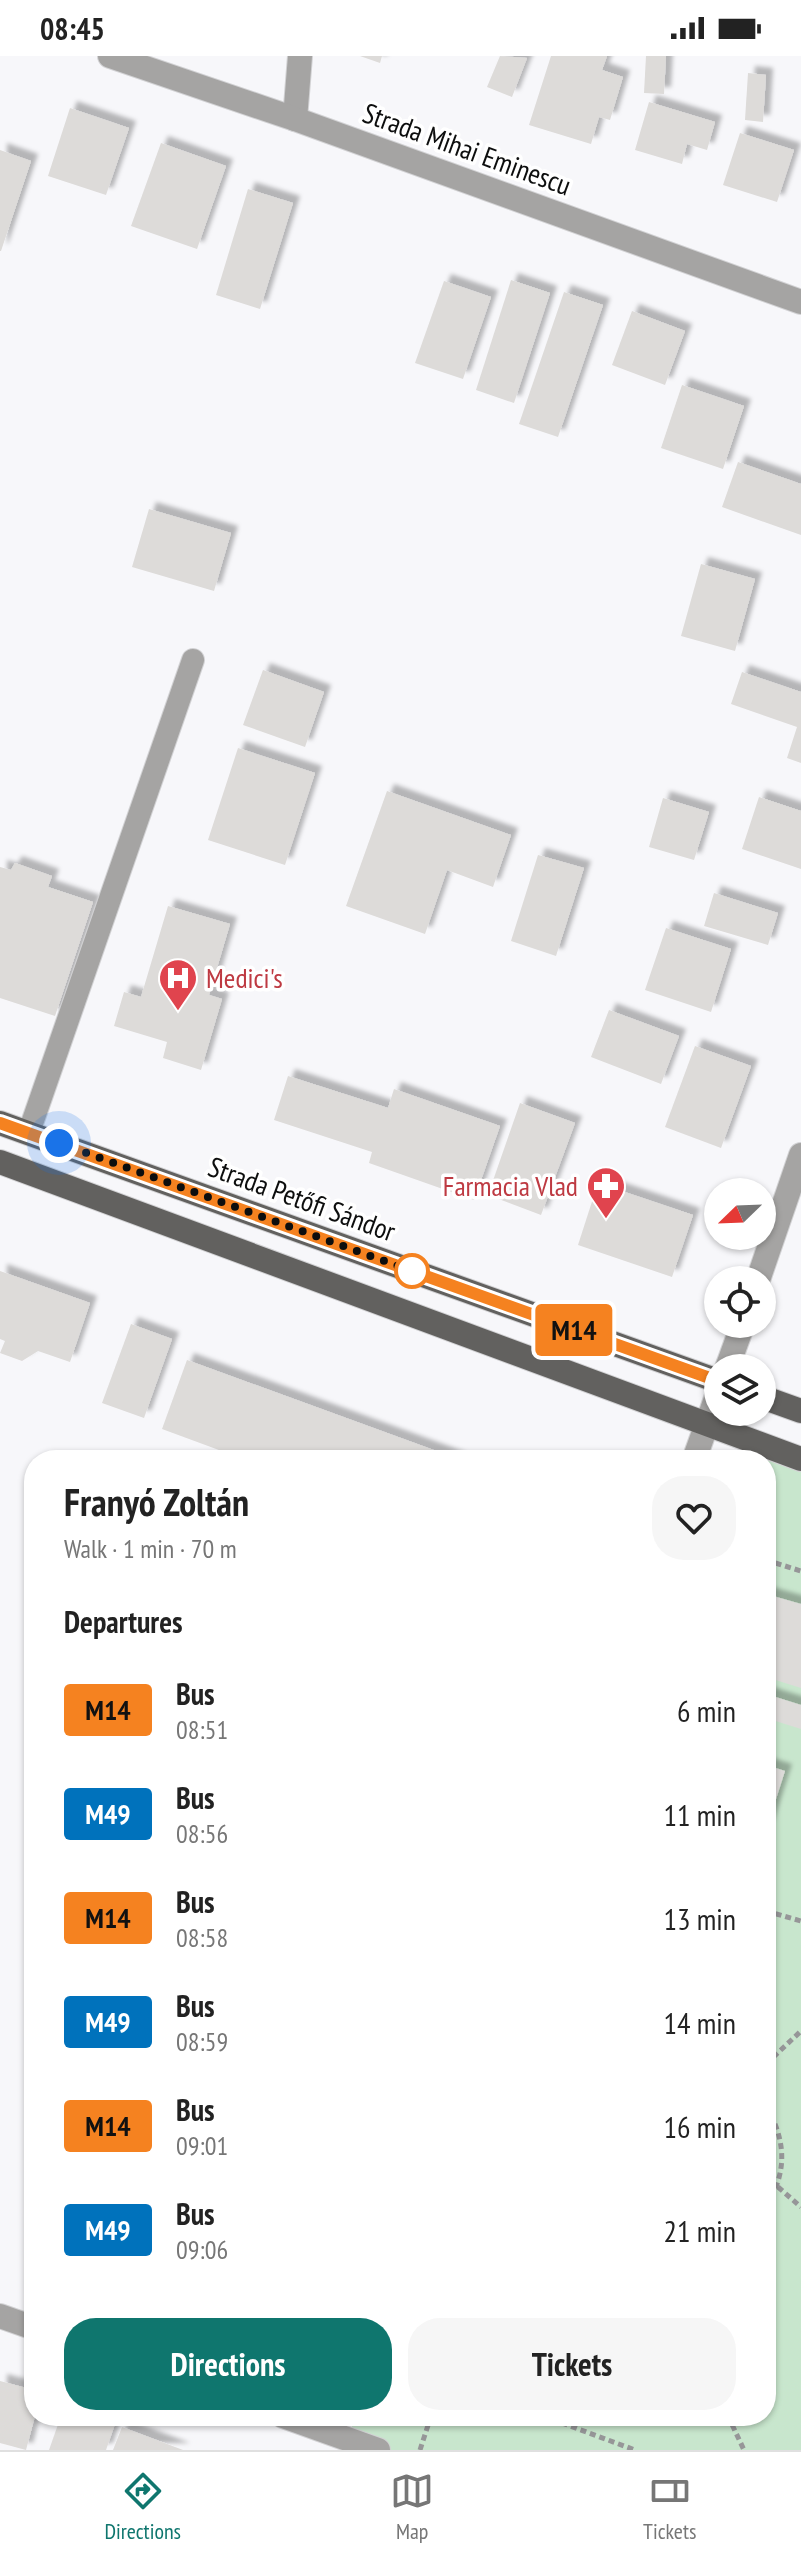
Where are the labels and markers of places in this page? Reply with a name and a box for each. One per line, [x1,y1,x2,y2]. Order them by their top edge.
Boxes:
hospital icon: Medici's [157,957,199,1012]
place label: Medici's [206,959,283,996]
pharmacy icon: Farmacia Vlad [585,1165,627,1220]
place label: Farmacia Vlad [443,1167,578,1204]
unlabelled marker [395,1254,429,1288]

